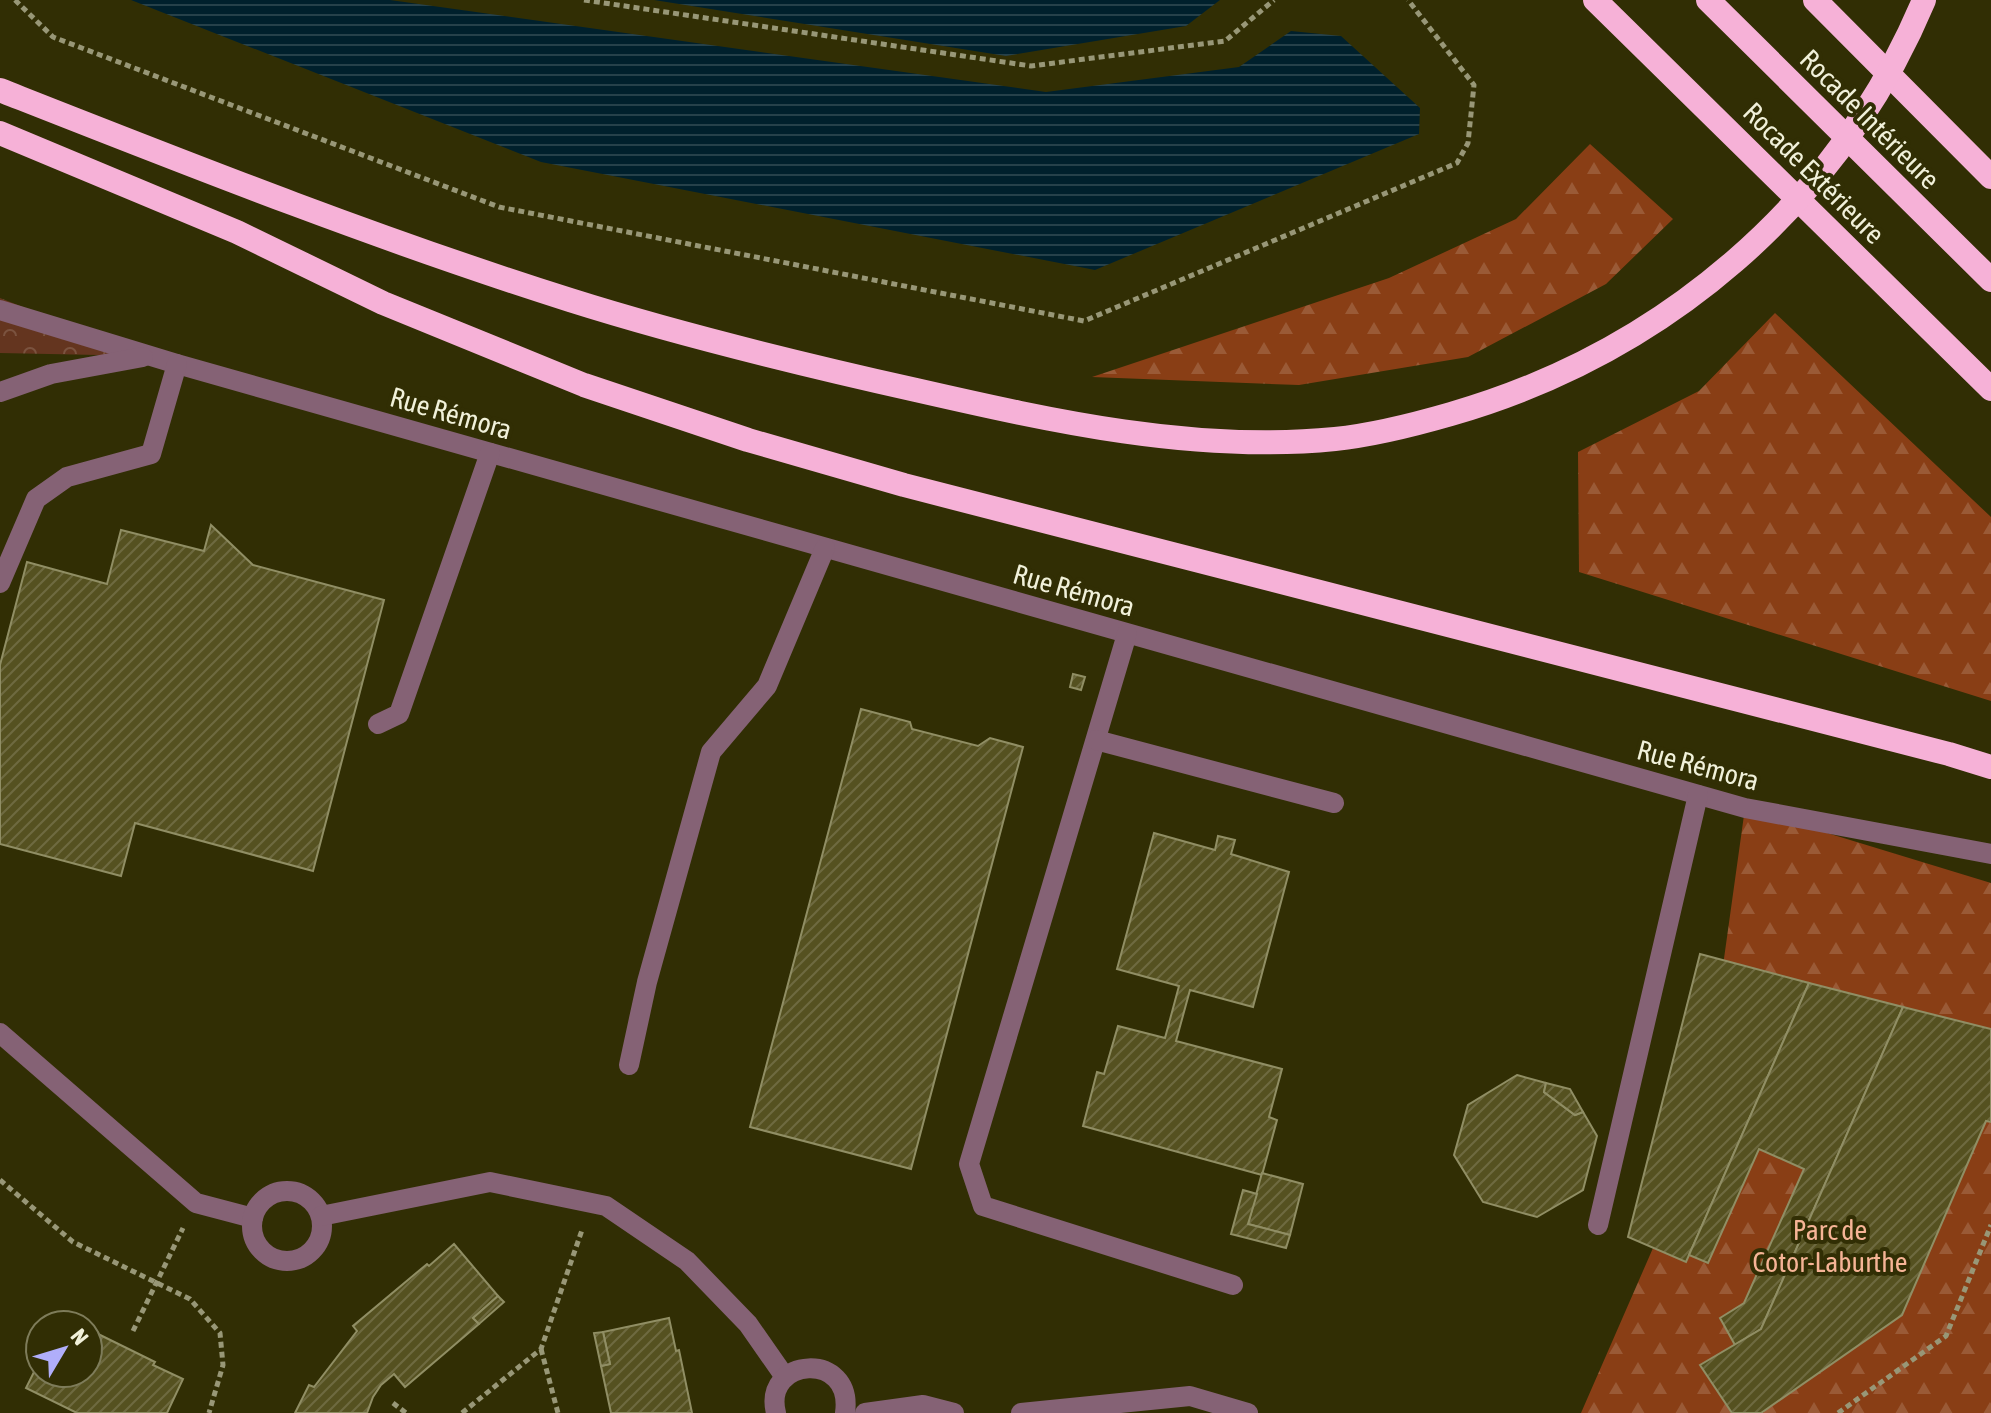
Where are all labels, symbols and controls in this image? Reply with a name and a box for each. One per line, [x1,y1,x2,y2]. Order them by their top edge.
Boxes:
street label: Rocade Intérieure [1794,43,1946,195]
street label: Rocade Extérieure [1737,96,1891,250]
street label: Rue Rémora [387,380,515,446]
street label: Rue Rémora [1010,557,1138,623]
street label: Rue Rémora [1634,733,1762,797]
park label: Parc de Cotor-Laburthe [1753,1214,1907,1278]
north arrow [24,1309,104,1389]
text: N [66,1324,94,1350]

